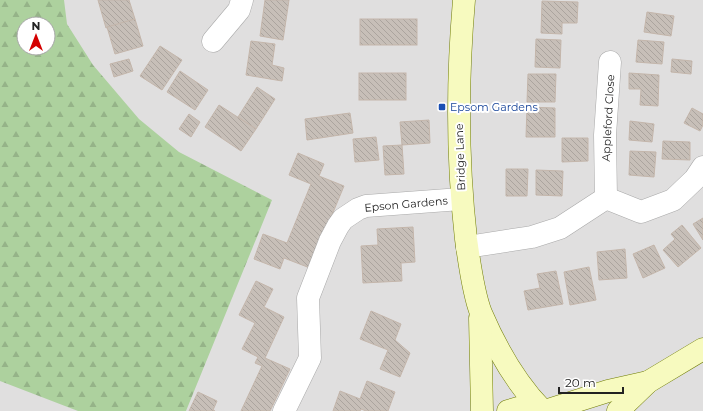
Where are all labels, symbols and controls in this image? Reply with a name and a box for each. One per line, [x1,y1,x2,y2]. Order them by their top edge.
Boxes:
north arrow [16,16,56,56]
text: N [32,19,40,33]
street label: Appleford Close [599,74,617,162]
place label: Epsom Gardens [450,100,538,114]
marker: Epsom Gardens [437,102,447,112]
street label: Bridge Lane [452,123,468,191]
street label: Epson Gardens [364,193,449,215]
scale bar [559,369,623,395]
text: 20 m [565,375,596,390]

